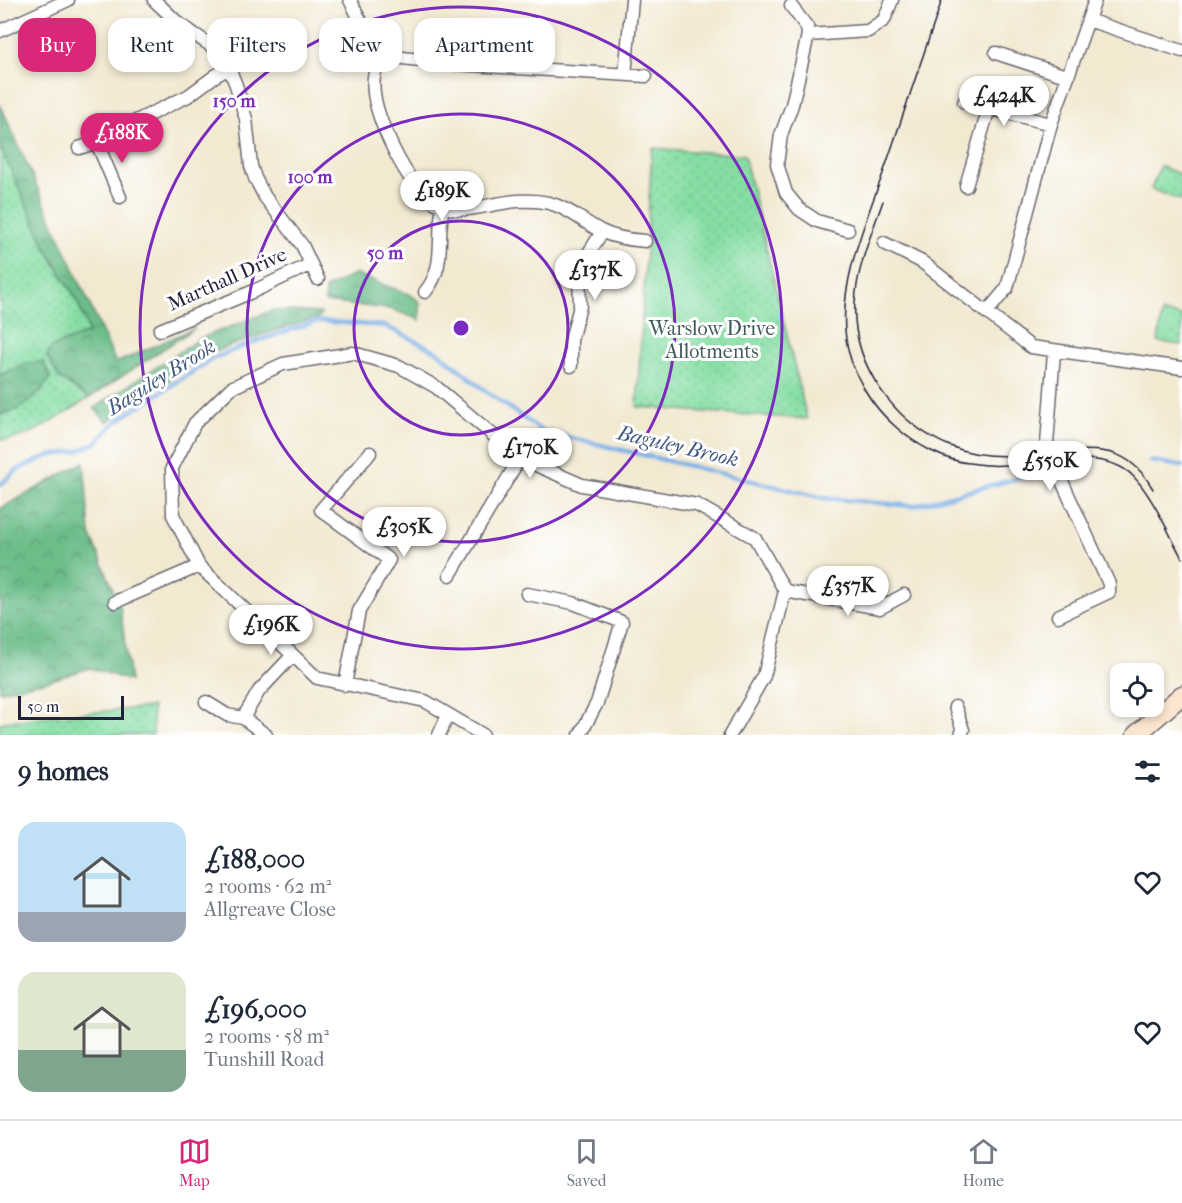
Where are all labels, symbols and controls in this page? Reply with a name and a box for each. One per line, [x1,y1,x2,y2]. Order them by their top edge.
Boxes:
chip: Buy [18,18,96,72]
chip: Rent [108,18,195,72]
chip: Filters [207,18,307,72]
chip: New [319,18,402,72]
chip: Apartment [414,18,555,72]
pin: £424K [962,76,1046,127]
text: £424K [973,84,1035,107]
text: 150 m [213,91,256,112]
pin: £188K [80,113,164,164]
text: £188K [94,121,150,144]
text: 100 m [287,167,334,188]
pin: £189K [400,171,484,222]
text: £189K [414,179,470,202]
street label: Marthall Drive [164,242,290,316]
text: 50 m [367,243,404,264]
pin: £137K [553,250,637,301]
text: £137K [569,258,621,281]
park label: Warslow Drive Allotments [648,317,775,363]
centre of rings [451,318,471,338]
water label: Baguley Brook [101,334,220,420]
water label: Baguley Brook [614,420,741,472]
pin: £170K [488,428,572,479]
text: £170K [502,436,558,459]
pin: £550K [1008,441,1092,492]
text: £550K [1022,449,1078,472]
pin: £305K [362,507,446,558]
text: £305K [376,515,432,538]
pin: £357K [806,566,890,617]
text: £357K [821,574,875,597]
pin: £196K [229,605,313,656]
text: £196K [243,613,299,636]
map controls [1110,663,1164,717]
button: locate [1110,663,1164,717]
scale bar [18,693,124,720]
text: 50 m [27,697,59,716]
icon: filters [1131,755,1164,788]
text: 9 homes [18,756,109,787]
text: £188,000 [204,844,305,875]
icon: home [66,846,138,918]
icon: heart [1131,866,1164,899]
text: 2 rooms · 62 m² [204,875,331,898]
text: Allgreave Close [204,898,336,921]
text: £196,000 [204,994,307,1025]
icon: home [66,996,138,1068]
icon: heart [1131,1016,1164,1049]
text: 2 rooms · 58 m² [204,1025,329,1048]
text: Tunshill Road [204,1048,324,1071]
tab: Map [178,1135,211,1190]
tab: Saved [567,1135,607,1190]
tab: Home [962,1135,1004,1190]

